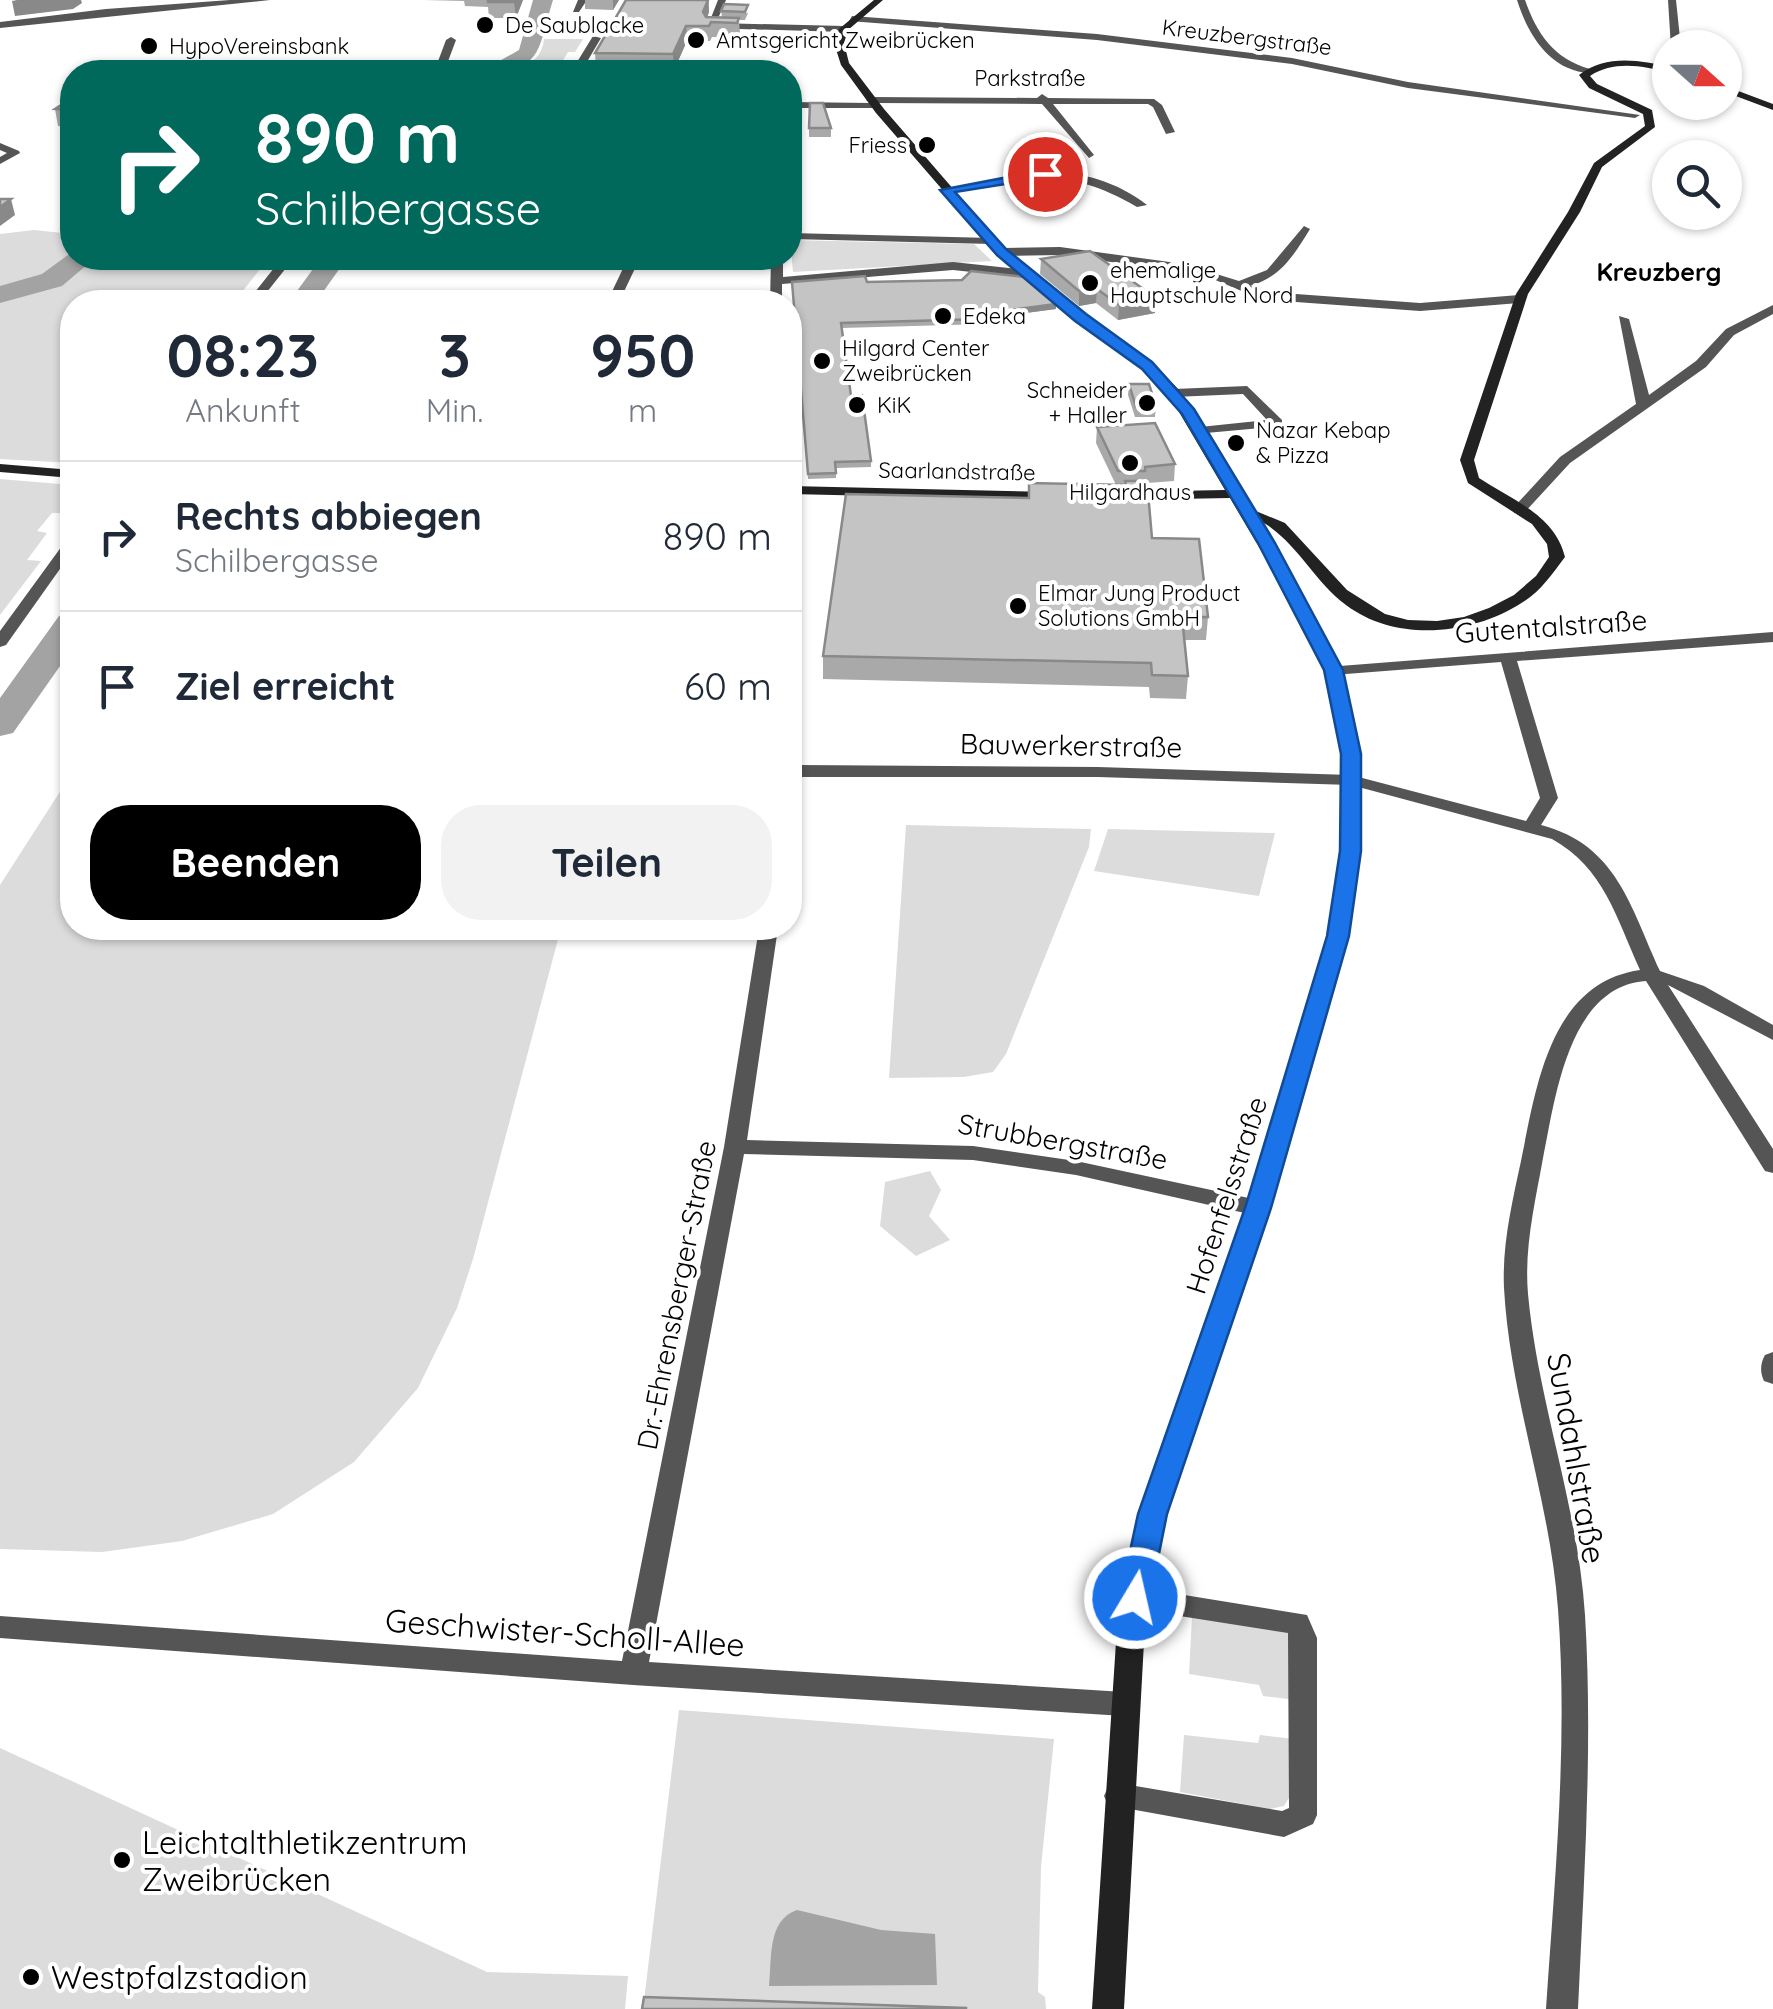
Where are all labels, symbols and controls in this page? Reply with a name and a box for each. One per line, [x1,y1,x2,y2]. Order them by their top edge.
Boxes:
place label: De Saublacke [505,11,644,39]
street label: Kreuzbergstraße [1161,13,1333,61]
marker: De Saublacke [474,14,496,36]
place label: Amtsgericht Zweibrücken [716,26,975,54]
marker: Amtsgericht Zweibrücken [685,29,707,51]
north arrow [1652,30,1742,120]
map controls [1652,30,1742,230]
place label: HypoVereinsbank [169,32,349,60]
marker: HypoVereinsbank [138,35,160,57]
street label: Parkstraße [974,64,1086,92]
text: 890 m [255,93,460,181]
icon: right [90,100,220,230]
place label: Friess [849,131,907,159]
pin [1003,132,1088,217]
marker: Friess [916,134,938,156]
button: search [1652,140,1742,230]
icon: arrive [1018,147,1073,202]
text: Schilbergasse [255,180,541,236]
place label: ehemalige Hauptschule Nord [1110,256,1293,309]
district label: Kreuzberg [1597,256,1721,287]
marker: ehemalige Hauptschule Nord [1079,272,1101,294]
place label: Edeka [963,302,1026,330]
marker: Edeka [932,305,954,327]
text: 08:23 [167,317,319,392]
text: 3 [438,317,471,392]
text: 950 [590,317,695,392]
place label: Hilgard Center Zweibrücken [842,334,990,387]
marker: Hilgard Center Zweibrücken [811,350,833,372]
place label: Schneider + Haller [1027,376,1128,429]
text: Ankunft [185,390,301,430]
text: Min. [426,390,483,430]
text: m [628,390,657,430]
place label: KiK [877,391,911,419]
marker: Schneider + Haller [1136,392,1158,414]
marker: KiK [846,394,868,416]
place label: Nazar Kebap & Pizza [1256,416,1391,469]
marker: Nazar Kebap & Pizza [1225,432,1247,454]
marker: Hilgardhaus [1119,452,1141,474]
street label: Saarlandstraße [878,456,1036,486]
place label: Hilgardhaus [1069,478,1191,506]
text: Rechts abbiegen [175,492,482,540]
icon: right [90,509,145,564]
text: 890 m [663,512,772,560]
text: Schilbergasse [175,540,379,580]
place label: Elmar Jung Product Solutions GmbH [1038,579,1240,632]
marker: Elmar Jung Product Solutions GmbH [1007,595,1029,617]
street label: Gutentalstraße [1454,602,1648,650]
icon: arrive [90,659,145,714]
text: Ziel erreicht [175,662,395,710]
text: 60 m [684,662,772,710]
street label: Bauwerkerstraße [960,726,1182,764]
button: Beenden [90,805,421,920]
button: Teilen [441,805,772,920]
street label: Hofenfelsstraße [1178,1092,1274,1298]
street label: Strubbergstraße [956,1105,1170,1177]
street label: Dr.-Ehrensberger-Straße [629,1138,723,1452]
street label: Sundahlstraße [1539,1349,1615,1567]
position arrow [1083,1546,1187,1650]
street label: Geschwister-Scholl-Allee [384,1599,746,1665]
place label: Leichtalthletikzentrum Zweibrücken [142,1822,467,1899]
marker: Leichtalthletikzentrum Zweibrücken [111,1849,133,1871]
place label: Westpfalzstadion [51,1957,308,1997]
marker: Westpfalzstadion [20,1966,42,1988]

